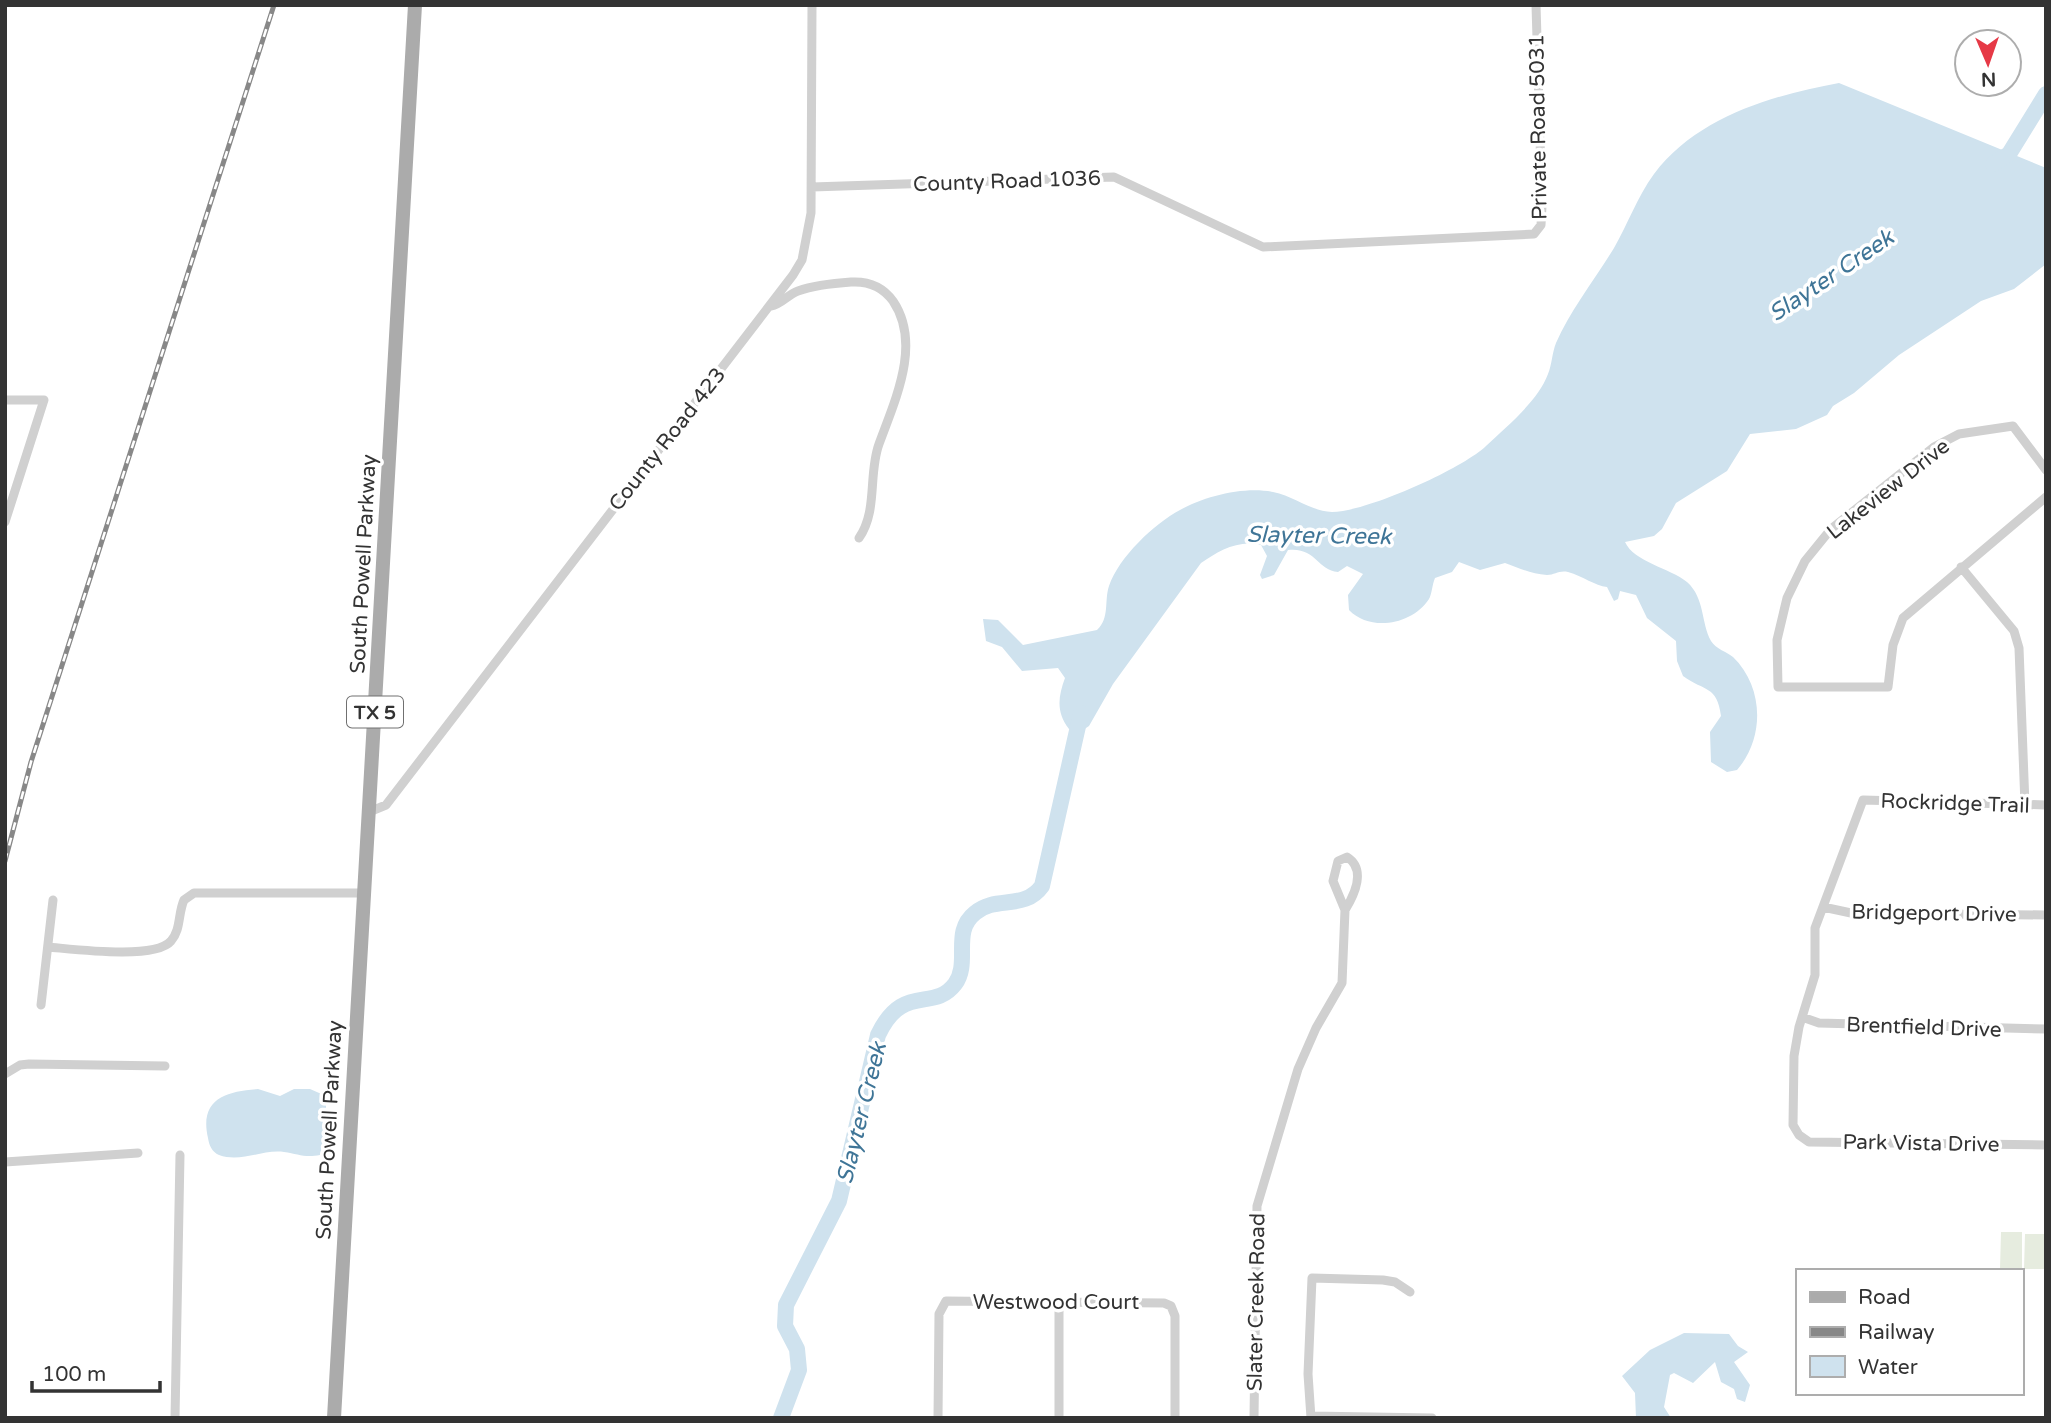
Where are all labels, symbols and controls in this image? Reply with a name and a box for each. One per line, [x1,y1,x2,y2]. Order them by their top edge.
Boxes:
north arrow [1953,28,2023,98]
street label: Private Road 5031 [1524,34,1553,220]
text: N [1981,68,1997,90]
street label: County Road 1036 [913,166,1101,197]
water label: Slayter Creek [1764,223,1901,328]
street label: County Road 423 [604,363,731,516]
street label: Lakeview Drive [1822,434,1955,545]
street label: South Powell Parkway [345,454,382,674]
water label: Slayter Creek [1246,521,1393,551]
road number: TX 5 [347,696,403,727]
street label: Rockridge Trail [1880,788,2030,819]
street label: Bridgeport Drive [1851,900,2017,927]
street label: Brentfield Drive [1846,1012,2002,1043]
street label: South Powell Parkway [311,1020,348,1240]
water label: Slayter Creek [831,1038,893,1187]
street label: Park Vista Drive [1842,1130,2000,1157]
street label: Slater Creek Road [1242,1213,1271,1391]
legend [1796,1269,2023,1395]
text: Road [1858,1285,1911,1310]
street label: Westwood Court [973,1290,1139,1315]
text: Railway [1858,1320,1935,1345]
scale bar [32,1350,159,1394]
text: Water [1858,1355,1918,1380]
text: 100 m [42,1362,106,1387]

